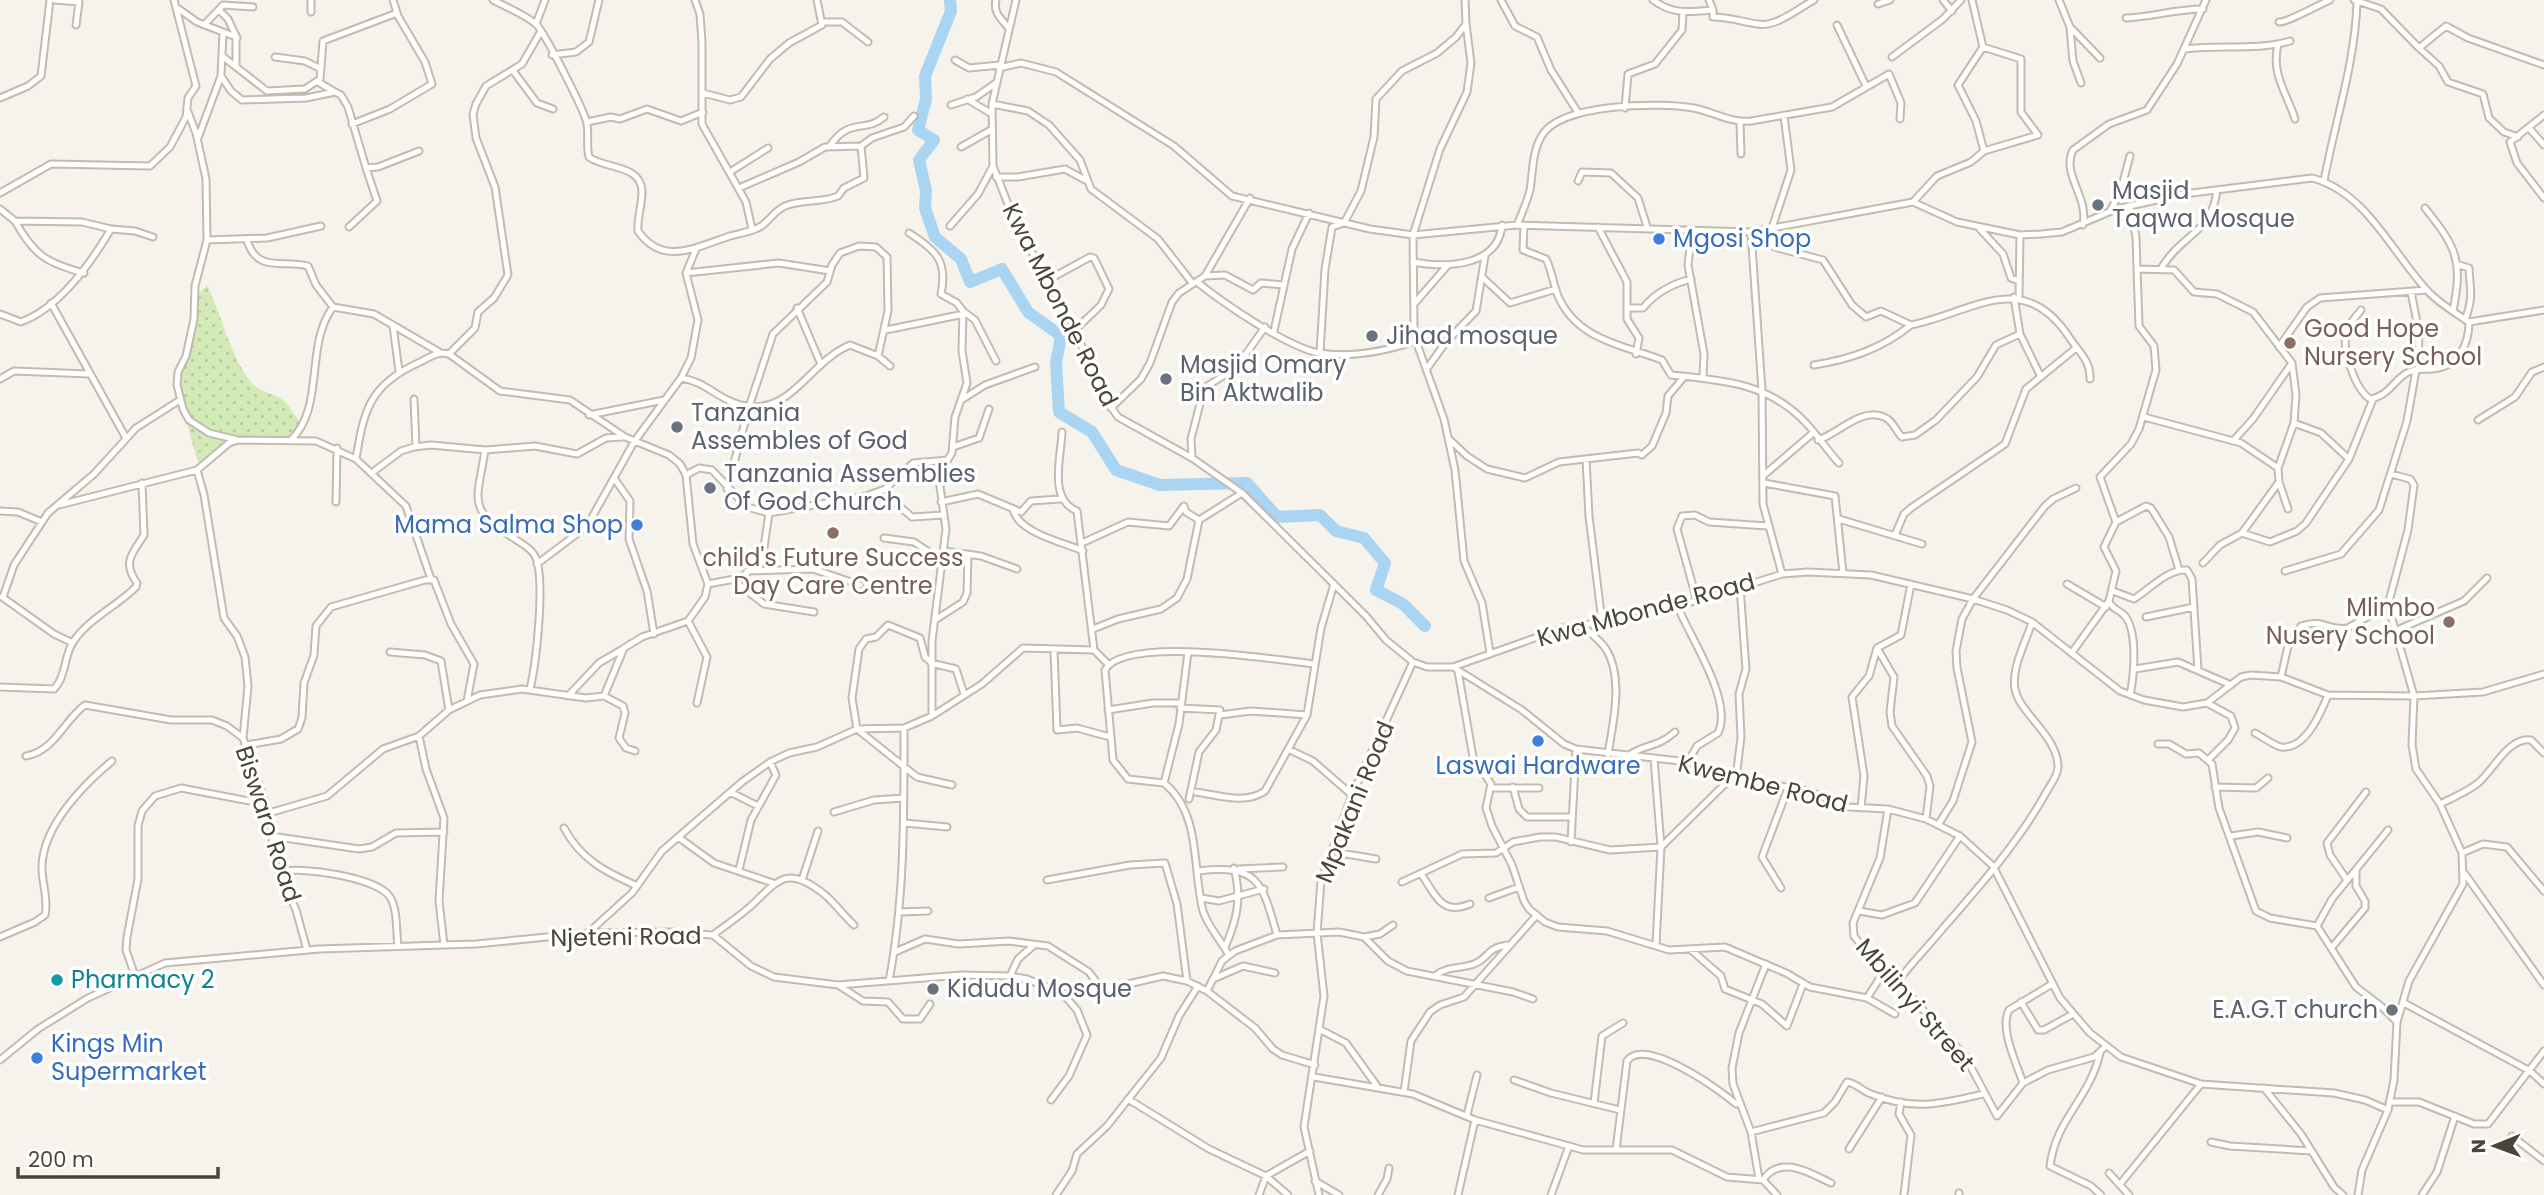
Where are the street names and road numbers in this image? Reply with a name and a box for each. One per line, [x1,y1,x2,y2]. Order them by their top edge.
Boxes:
street label: Kwa Mbonde Road [995,197,1126,412]
street label: Kwa Mbonde Road [1533,565,1758,654]
street label: Mpakani Road [1307,716,1402,888]
street label: Biswaro Road [228,742,309,906]
street label: Kwembe Road [1675,747,1851,821]
street label: Njeteni Road [550,919,702,954]
street label: Mbilinyi Street [1848,931,1982,1078]

